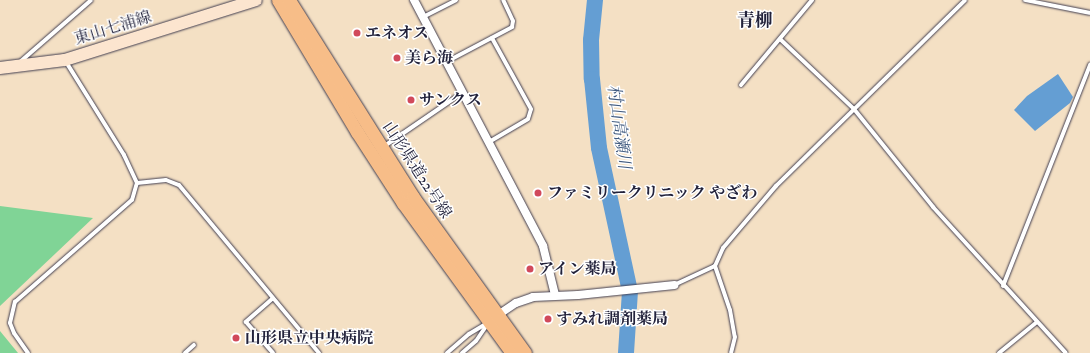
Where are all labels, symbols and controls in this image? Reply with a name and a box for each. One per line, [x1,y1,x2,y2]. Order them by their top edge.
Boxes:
street label: 東山七浦線 [72,7,154,49]
district label: 青柳 [737,10,773,32]
place label: エネオス [365,23,429,43]
marker: エネオス [352,28,362,38]
place label: 美ら海 [405,48,453,68]
marker: 美ら海 [392,53,402,63]
water label: 村山高瀬川 [602,83,634,171]
place label: サンクス [419,90,483,110]
marker: サンクス [406,95,416,105]
street label: 山形県道22号線 [379,118,455,222]
place label: ファミリークリニック やざわ [547,183,758,203]
marker: ファミリークリニック やざわ [532,187,544,199]
place label: アイン薬局 [538,259,618,279]
marker: アイン薬局 [525,264,535,274]
place label: すみれ調剤薬局 [556,309,668,329]
marker: すみれ調剤薬局 [543,314,553,324]
place label: 山形県立中央病院 [245,328,373,348]
marker: 山形県立中央病院 [230,332,242,344]

